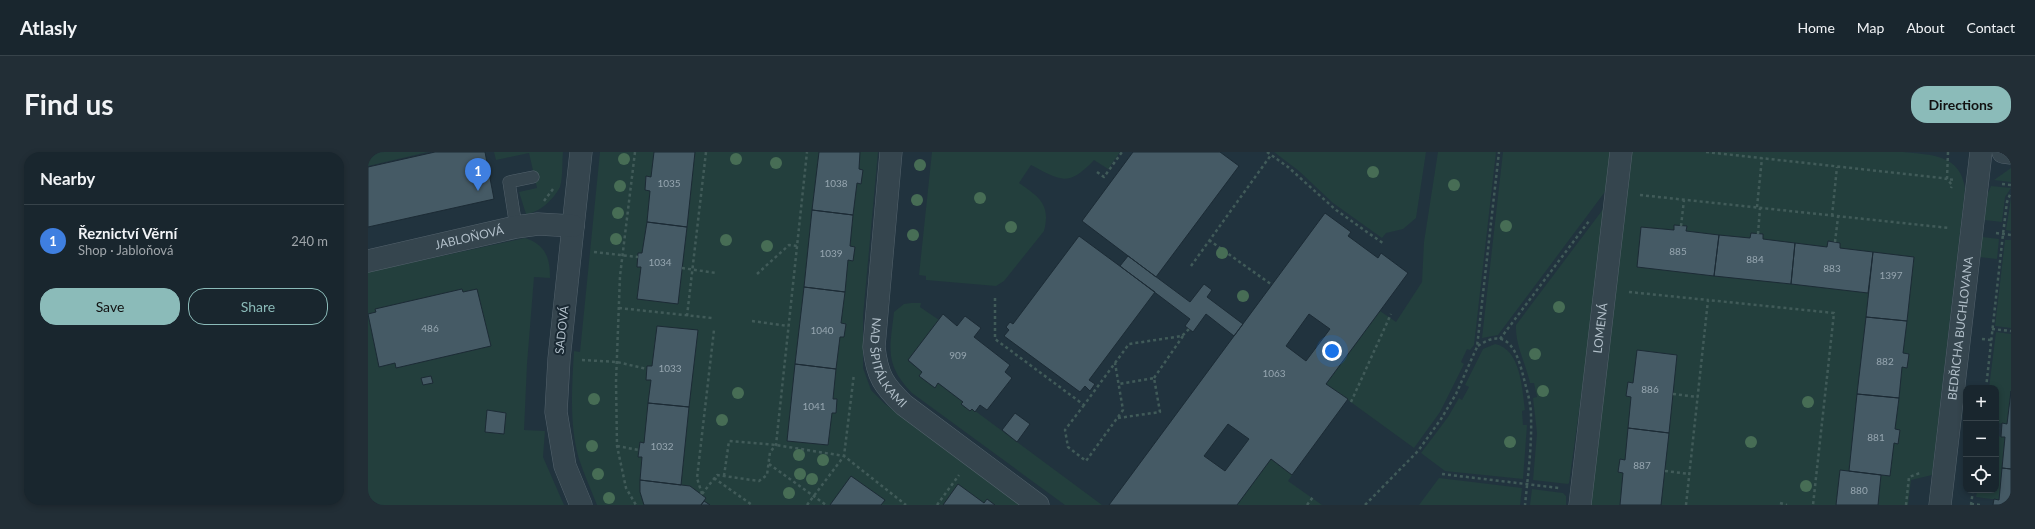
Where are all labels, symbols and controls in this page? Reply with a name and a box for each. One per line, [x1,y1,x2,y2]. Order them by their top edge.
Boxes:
text: Atlasly [20,16,77,39]
text: Home [1797,19,1835,36]
text: Map [1857,19,1884,36]
text: About [1906,19,1944,36]
text: Contact [1966,19,2015,36]
button: Directions [1911,86,2011,123]
text: Find us [24,87,114,121]
pin: 1 [465,158,491,191]
text: Nearby [40,168,95,189]
house number: 1035 [657,177,681,189]
house number: 1038 [824,177,848,189]
street label: JABLOŇOVÁ [433,222,506,252]
text: Řeznictví Věrní [78,224,177,242]
text: 1 [49,233,57,249]
text: 240 m [291,233,328,249]
text: Shop · Jabloňová [78,242,173,258]
house number: 885 [1669,245,1687,257]
house number: 1039 [819,247,843,259]
house number: 884 [1746,253,1764,265]
street label: BEDŘICHA BUCHLOVANA [1944,255,1976,401]
house number: 1034 [648,256,672,268]
house number: 883 [1823,262,1841,274]
house number: 1397 [1879,269,1903,281]
button: Save [40,288,180,325]
button: Share [188,288,328,325]
street label: LOMENÁ [1590,301,1611,354]
street label: SADOVÁ [552,304,572,355]
street label: NAD ŠPITÁLKAMI [867,317,910,411]
house number: 486 [421,322,439,334]
house number: 1040 [810,324,834,336]
your location [1322,341,1342,361]
house number: 909 [949,349,967,361]
house number: 882 [1876,355,1894,367]
house number: 1033 [658,362,682,374]
house number: 1063 [1262,367,1286,379]
house number: 886 [1641,383,1659,395]
map controls [1963,385,1999,493]
button: + [1963,385,1999,421]
house number: 1041 [802,400,826,412]
button: − [1963,421,1999,457]
house number: 881 [1867,431,1885,443]
house number: 1032 [650,440,674,452]
button: locate [1963,457,1999,493]
house number: 887 [1633,459,1651,471]
house number: 880 [1850,484,1868,496]

